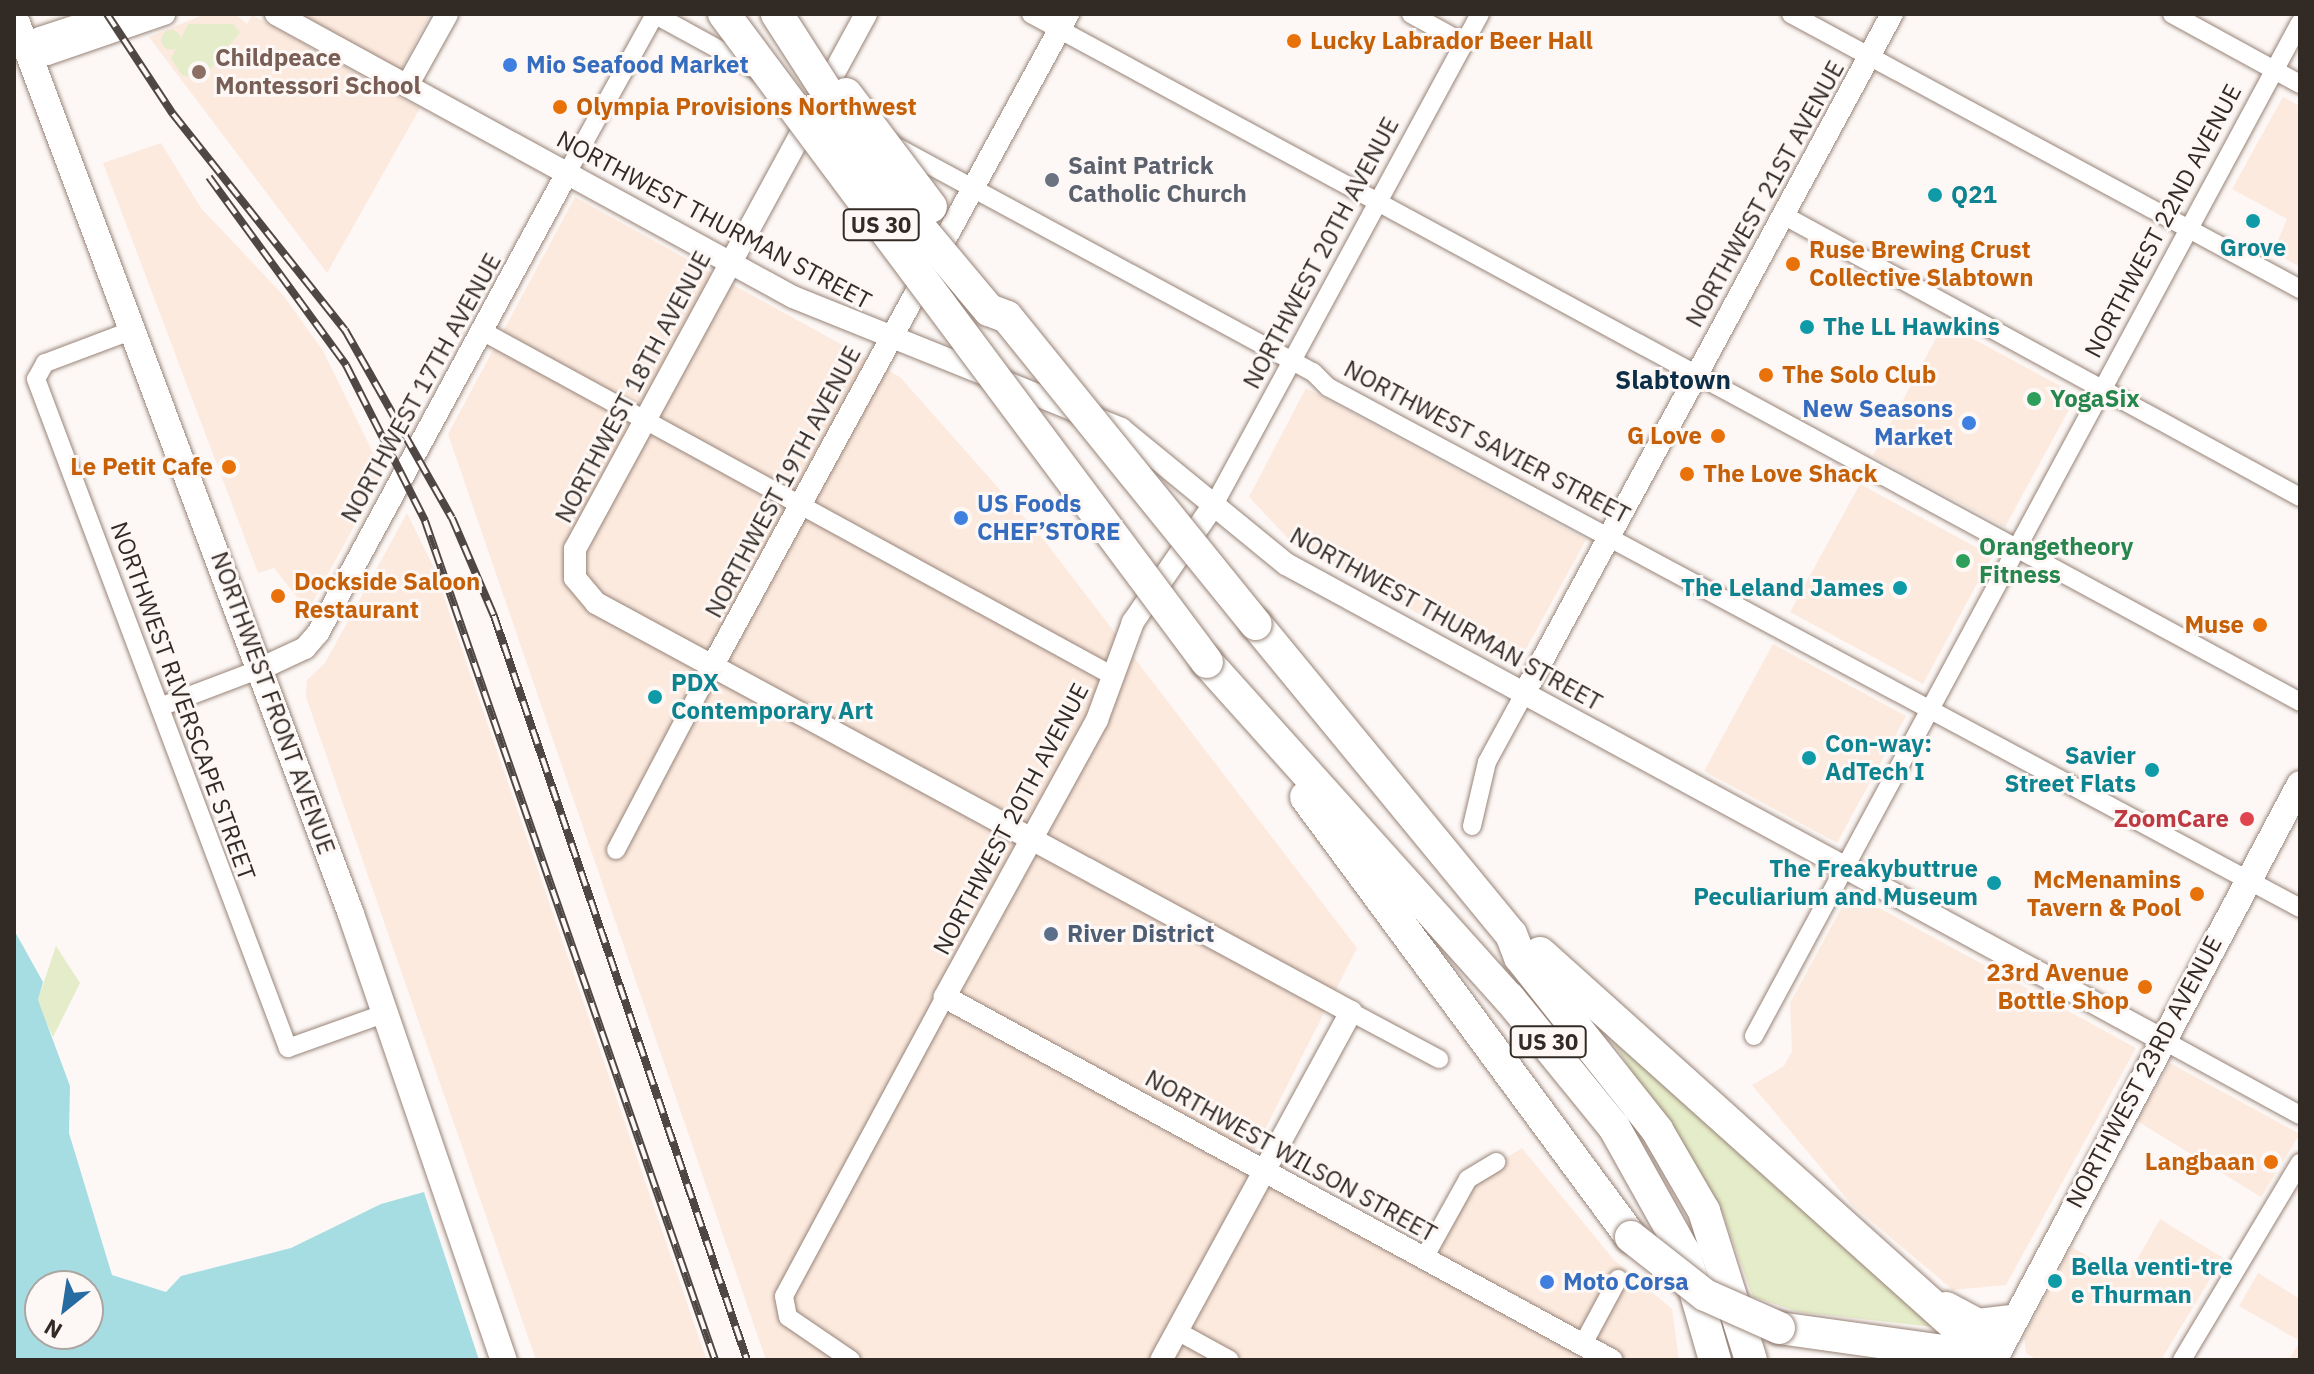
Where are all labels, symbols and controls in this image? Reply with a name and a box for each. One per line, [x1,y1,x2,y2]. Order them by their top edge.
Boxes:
place label: Lucky Labrador Beer Hall [1310,27,1593,55]
marker: Lucky Labrador Beer Hall [1285,32,1303,50]
place label: Childpeace Montessori School [215,44,421,100]
place label: Mio Seafood Market [526,51,749,79]
marker: Mio Seafood Market [501,56,519,74]
street label: NORTHWEST 21ST AVENUE [1680,56,1850,332]
marker: Childpeace Montessori School [190,63,208,81]
street label: NORTHWEST 22ND AVENUE [2079,79,2247,363]
place label: Olympia Provisions Northwest [576,93,917,121]
marker: Olympia Provisions Northwest [551,98,569,116]
street label: NORTHWEST 20TH AVENUE [1237,112,1405,394]
street label: NORTHWEST THURMAN STREET [552,125,876,315]
place label: Saint Patrick Catholic Church [1068,152,1247,208]
marker: Saint Patrick Catholic Church [1043,171,1061,189]
place label: Q21 [1951,181,1997,209]
marker: Q21 [1926,186,1944,204]
road number: US 30 [841,207,921,243]
marker: Grove [2244,212,2262,230]
place label: Grove [2220,234,2286,262]
place label: Ruse Brewing Crust Collective Slabtown [1809,236,2034,292]
street label: NORTHWEST 18TH AVENUE [549,246,717,528]
street label: NORTHWEST 17TH AVENUE [335,248,507,528]
marker: Ruse Brewing Crust Collective Slabtown [1784,255,1802,273]
place label: The LL Hawkins [1823,313,2000,341]
marker: The LL Hawkins [1798,318,1816,336]
street label: NORTHWEST 19TH AVENUE [699,341,867,623]
street label: NORTHWEST SAVIER STREET [1339,354,1635,530]
place label: The Solo Club [1782,361,1936,389]
district label: Slabtown [1615,364,1731,396]
marker: The Solo Club [1757,366,1775,384]
place label: YogaSix [2050,385,2140,413]
marker: YogaSix [2025,390,2043,408]
place label: New Seasons Market [1802,395,1953,451]
marker: New Seasons Market [1960,414,1978,432]
place label: G Love [1627,422,1702,450]
marker: G Love [1709,427,1727,445]
place label: Le Petit Cafe [70,453,213,481]
marker: Le Petit Cafe [220,458,238,476]
place label: The Love Shack [1703,460,1877,488]
marker: The Love Shack [1678,465,1696,483]
place label: US Foods CHEF’STORE [977,490,1121,546]
marker: US Foods CHEF’STORE [952,509,970,527]
street label: NORTHWEST RIVERSCAPE STREET [105,518,261,884]
street label: NORTHWEST THURMAN STREET [1285,521,1607,717]
place label: Orangetheory Fitness [1979,533,2133,589]
street label: NORTHWEST FRONT AVENUE [205,548,341,858]
marker: Orangetheory Fitness [1954,552,1972,570]
place label: Dockside Saloon Restaurant [294,568,480,624]
place label: The Leland James [1681,574,1884,602]
marker: The Leland James [1891,579,1909,597]
marker: Dockside Saloon Restaurant [269,587,287,605]
place label: Muse [2184,611,2244,639]
marker: Muse [2251,616,2269,634]
place label: PDX Contemporary Art [671,669,873,725]
street label: NORTHWEST 20TH AVENUE [927,678,1095,960]
marker: PDX Contemporary Art [646,688,664,706]
place label: Con-way: AdTech I [1825,730,1932,786]
place label: Savier Street Flats [2004,742,2136,798]
marker: Con-way: AdTech I [1800,749,1818,767]
marker: Savier Street Flats [2143,761,2161,779]
place label: ZoomCare [2114,805,2229,833]
marker: ZoomCare [2236,808,2258,830]
place label: The Freakybuttrue Peculiarium and Museum [1693,855,1978,911]
place label: McMenamins Tavern & Pool [2027,866,2181,922]
marker: The Freakybuttrue Peculiarium and Museum [1985,874,2003,892]
marker: McMenamins Tavern & Pool [2188,885,2206,903]
place label: River District [1067,920,1214,948]
marker: River District [1042,925,1060,943]
street label: NORTHWEST 23RD AVENUE [2060,931,2228,1213]
place label: 23rd Avenue Bottle Shop [1986,959,2129,1015]
marker: 23rd Avenue Bottle Shop [2136,978,2154,996]
road number: US 30 [1508,1024,1588,1060]
street label: NORTHWEST WILSON STREET [1140,1064,1442,1248]
place label: Langbaan [2145,1148,2255,1176]
marker: Langbaan [2262,1153,2280,1171]
place label: Bella venti-tre e Thurman [2071,1253,2233,1309]
place label: Moto Corsa [1563,1268,1689,1296]
north arrow [24,1270,104,1350]
marker: Bella venti-tre e Thurman [2046,1272,2064,1290]
marker: Moto Corsa [1538,1273,1556,1291]
text: N [39,1313,67,1346]

